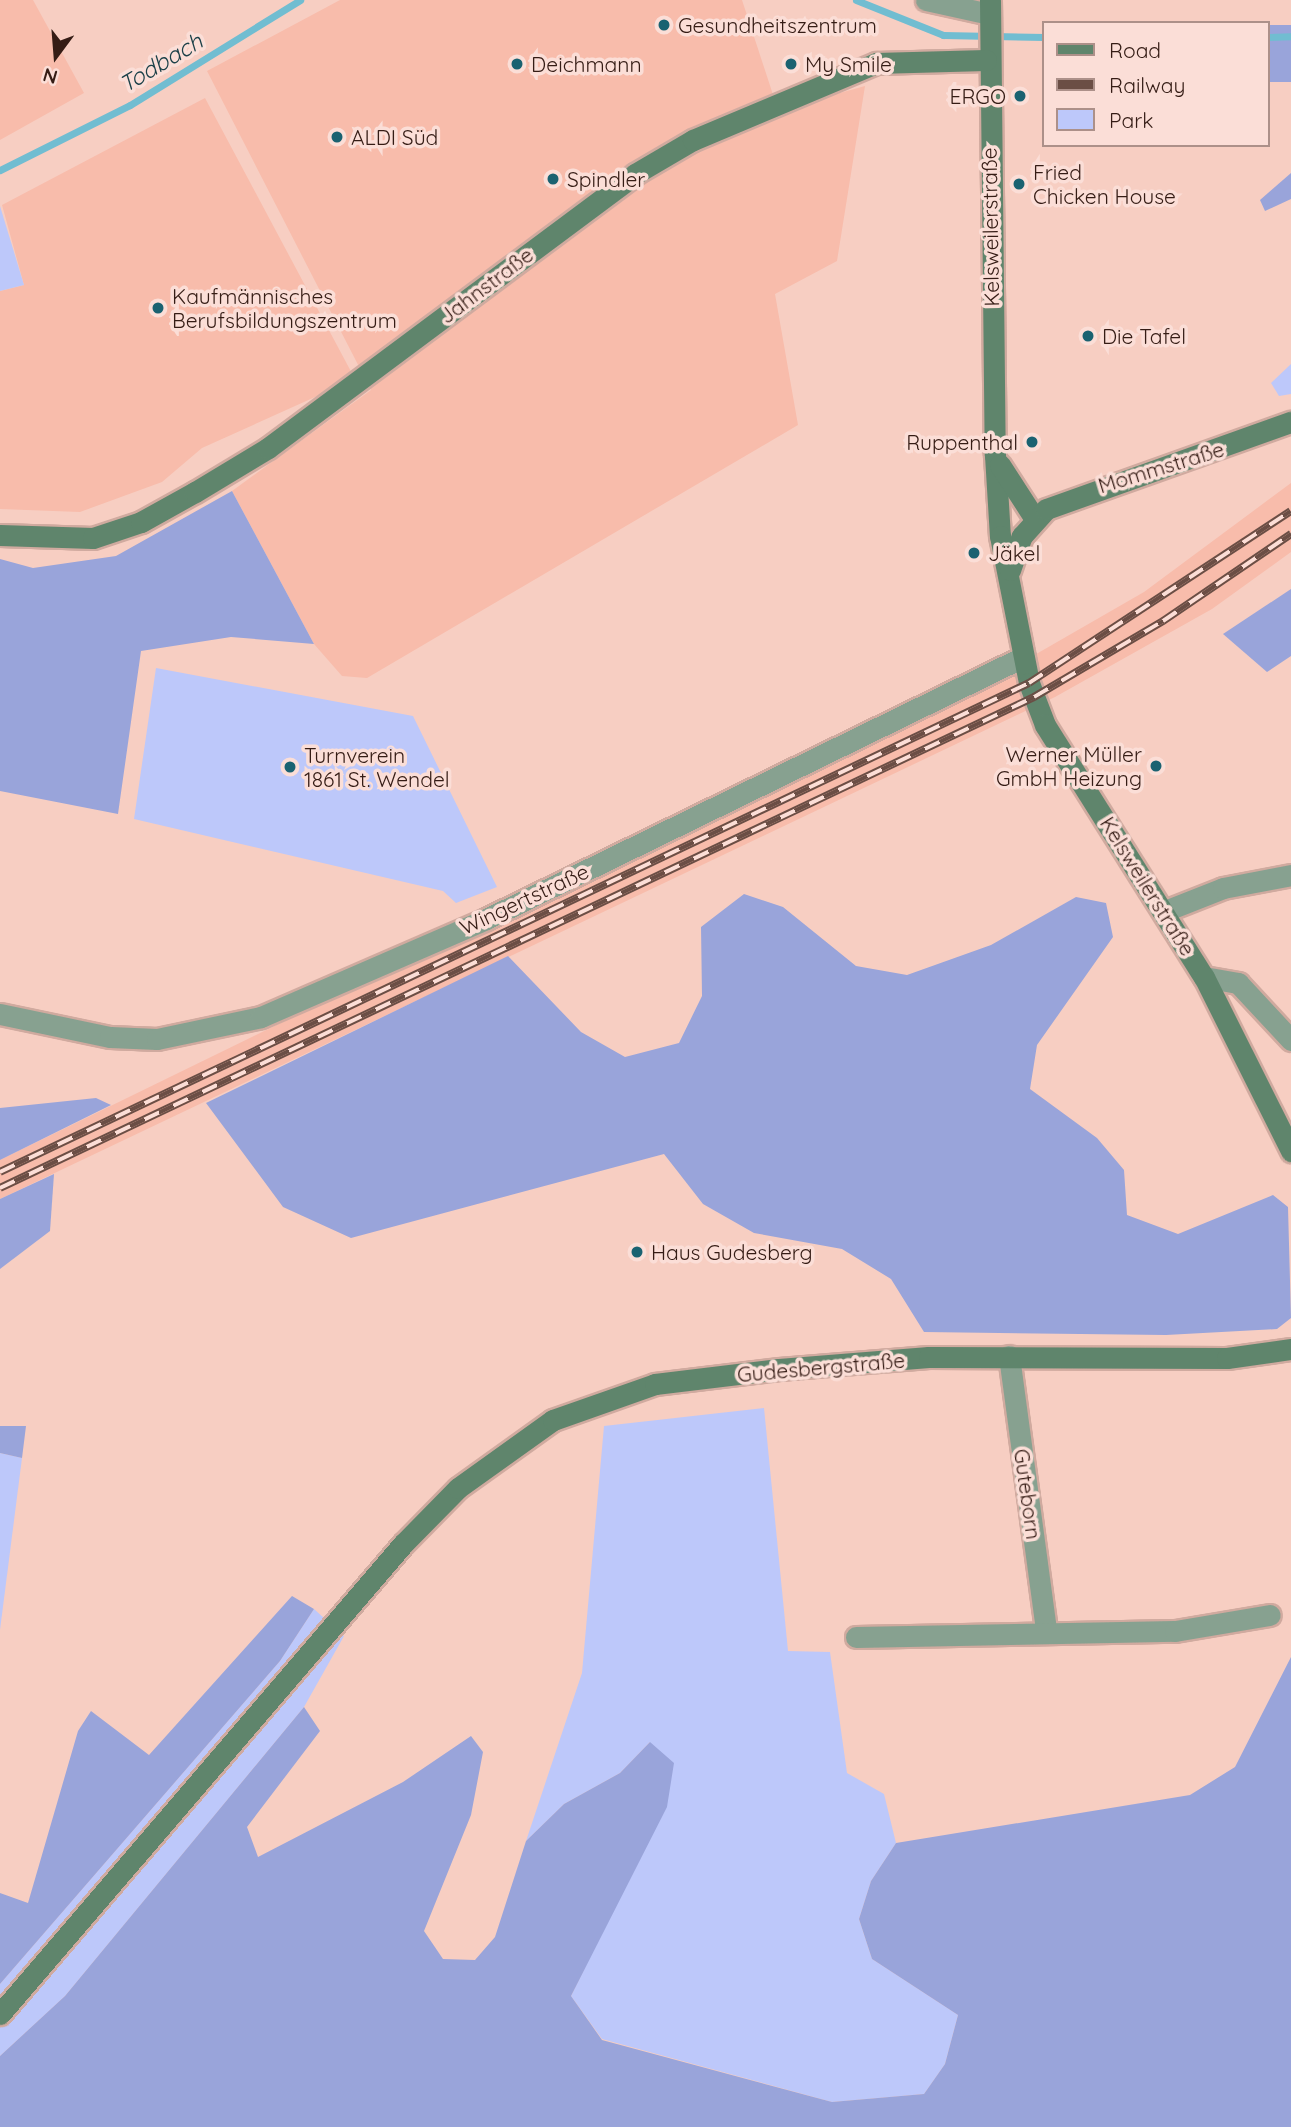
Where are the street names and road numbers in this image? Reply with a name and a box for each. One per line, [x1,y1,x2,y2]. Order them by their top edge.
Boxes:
street label: Kelsweilerstraße [976,147,1004,307]
street label: Jahnstraße [434,242,538,328]
street label: Mommstraße [1095,436,1227,498]
street label: Kelsweilerstraße [1095,812,1201,960]
street label: Wingertstraße [456,858,592,940]
street label: Gudesbergstraße [736,1347,906,1387]
street label: Guteborn [1009,1447,1047,1541]

